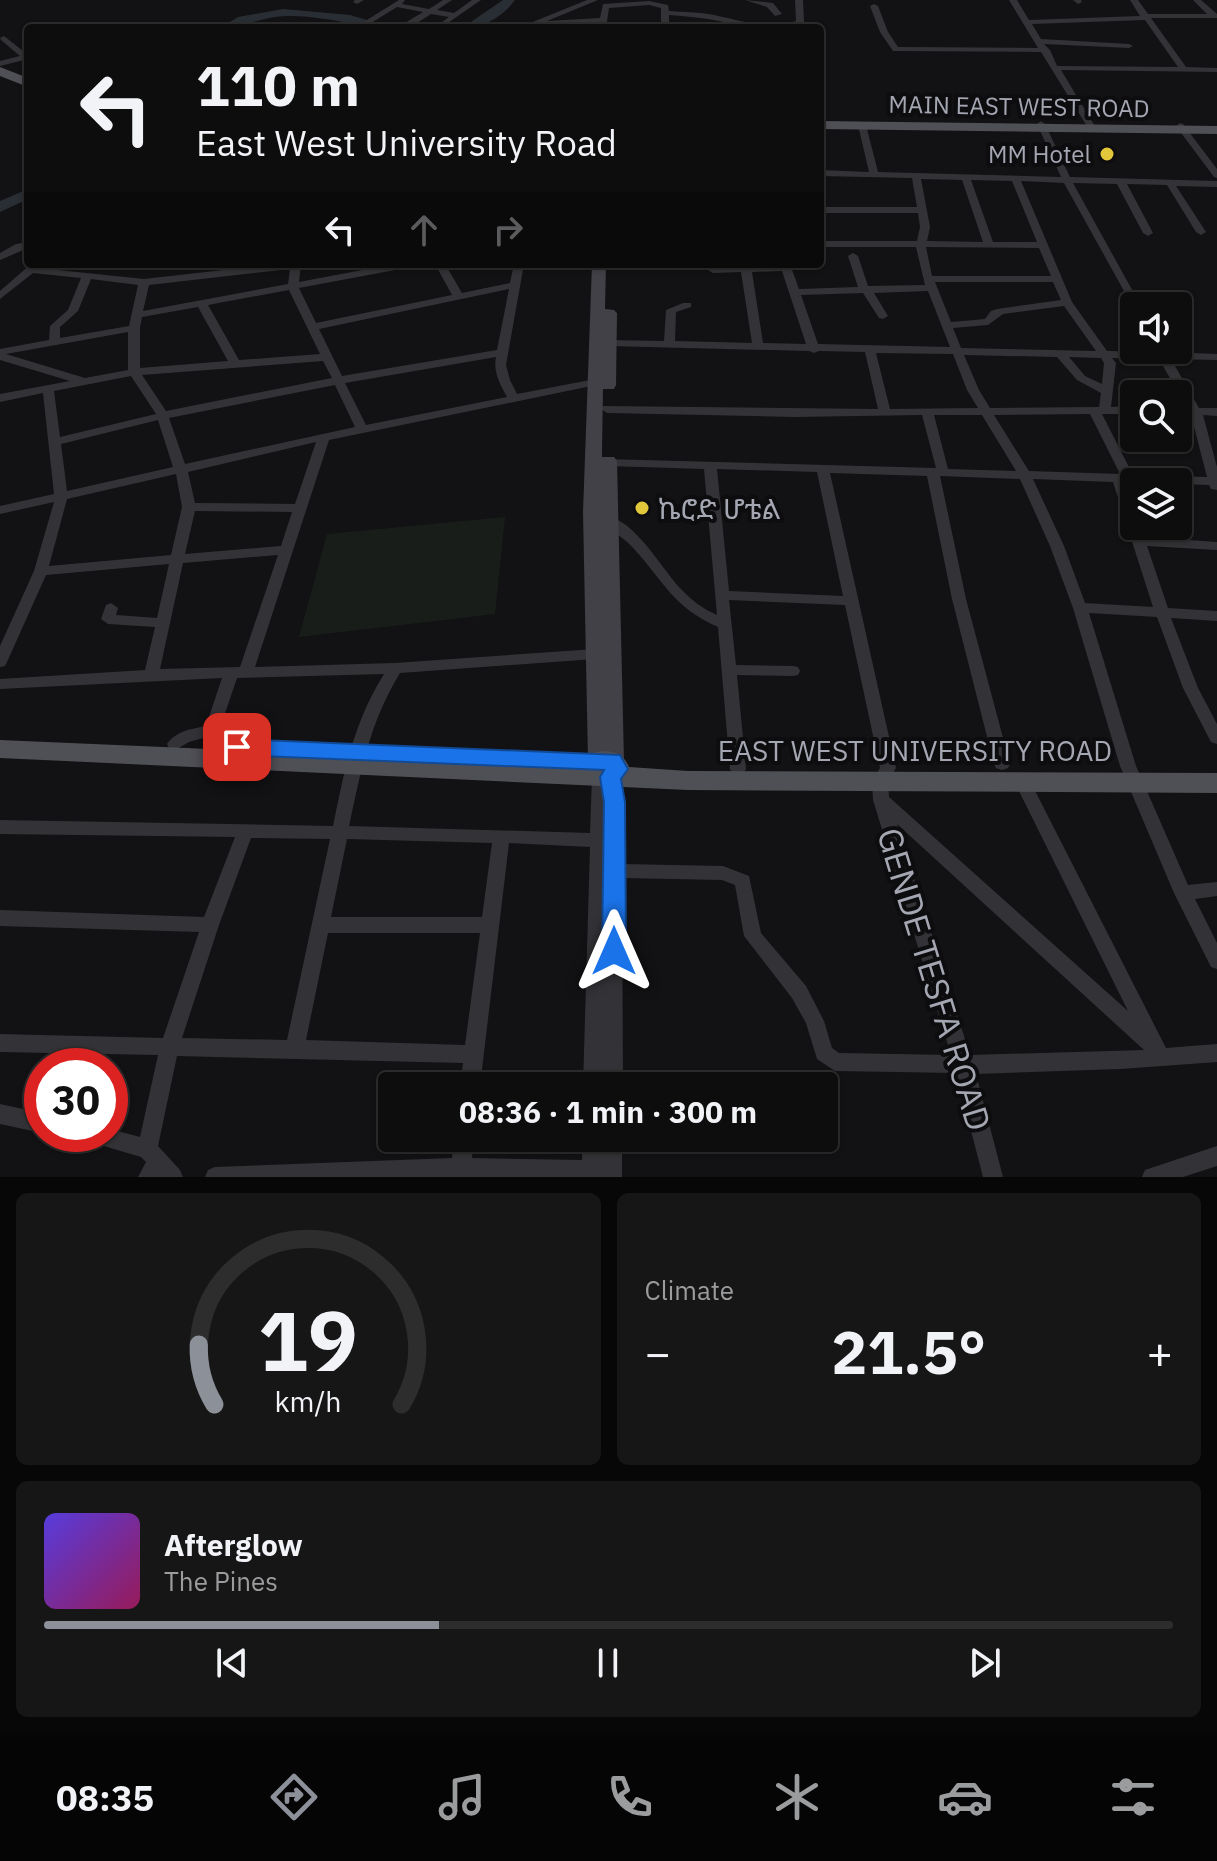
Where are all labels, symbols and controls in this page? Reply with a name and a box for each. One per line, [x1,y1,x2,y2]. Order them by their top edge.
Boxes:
text: 110 m [196,49,360,121]
icon: left [64,56,168,160]
street label: MAIN EAST WEST ROAD [888,88,1150,124]
text: East West University Road [196,119,617,166]
place label: MM Hotel [988,138,1091,170]
marker: MM Hotel [1098,145,1116,163]
icon: left [318,208,362,252]
icon: ahead [402,208,446,252]
icon: right [486,208,530,252]
map controls [1120,292,1192,540]
button: sound [1120,292,1192,364]
button: search [1120,380,1192,452]
button: layers [1120,468,1192,540]
place label: ኬሮድ ሆቴል [658,490,781,527]
marker: ኬሮድ ሆቴል [633,499,651,517]
pin [203,713,271,781]
icon: arrive [215,725,259,769]
street label: EAST WEST UNIVERSITY ROAD [718,732,1112,769]
street label: GENDE TESFA ROAD [868,822,1002,1136]
position arrow [572,909,656,993]
speed limit sign: 30 [24,1048,128,1152]
text: 08:36 · 1 min · 300 m [459,1092,757,1131]
text: Climate [645,1273,734,1307]
text: 19 [258,1286,358,1394]
text: 21.5° [831,1312,986,1391]
text: − [645,1324,671,1381]
text: + [1147,1324,1173,1381]
text: km/h [275,1383,342,1420]
text: Afterglow [164,1525,303,1564]
text: The Pines [164,1564,278,1598]
icon: previous [210,1641,254,1685]
icon: pause [586,1641,630,1685]
icon: next [963,1641,1007,1685]
icon: directions [266,1769,322,1825]
icon: music [434,1769,490,1825]
icon: phone [602,1769,658,1825]
icon: climate [769,1769,825,1825]
icon: car [937,1769,993,1825]
icon: filters [1105,1769,1161,1825]
text: 08:35 [56,1774,154,1821]

